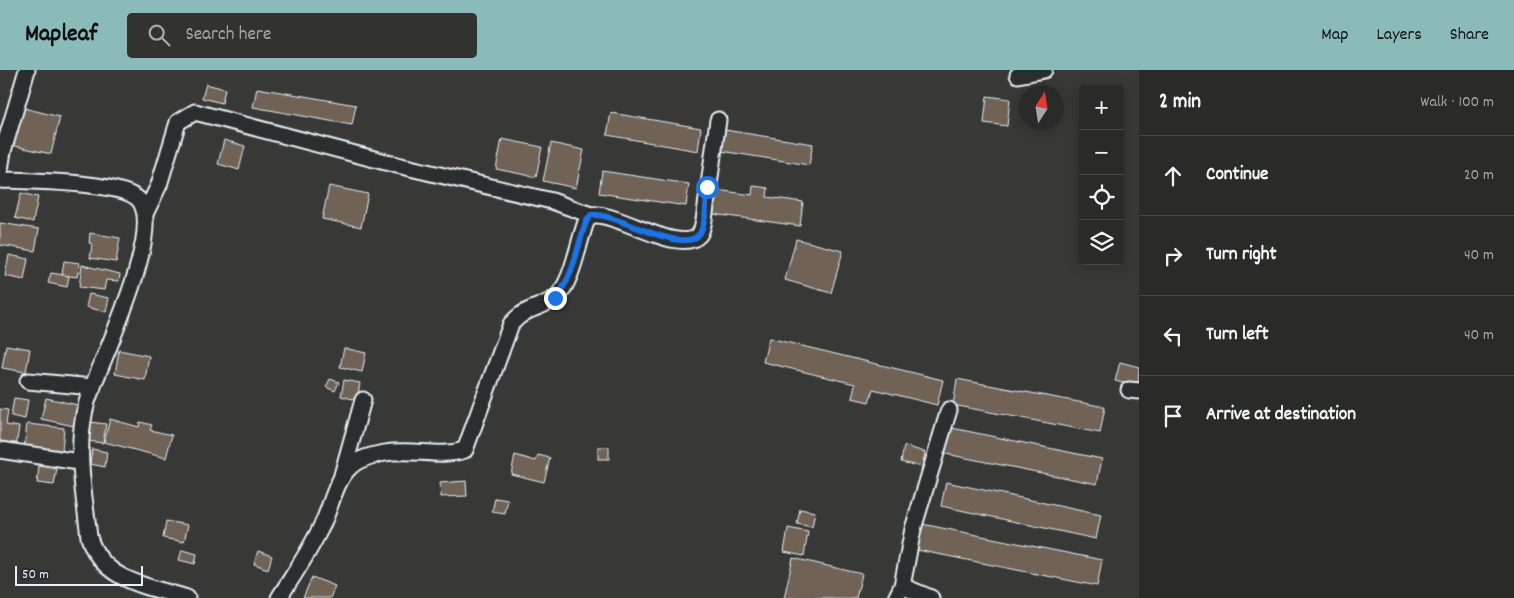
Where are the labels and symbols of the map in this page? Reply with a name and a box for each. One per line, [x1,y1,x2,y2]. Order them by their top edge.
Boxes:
north arrow [1019,85,1064,130]
route start [696,176,719,199]
route end [544,287,567,310]
scale bar [15,563,142,586]

